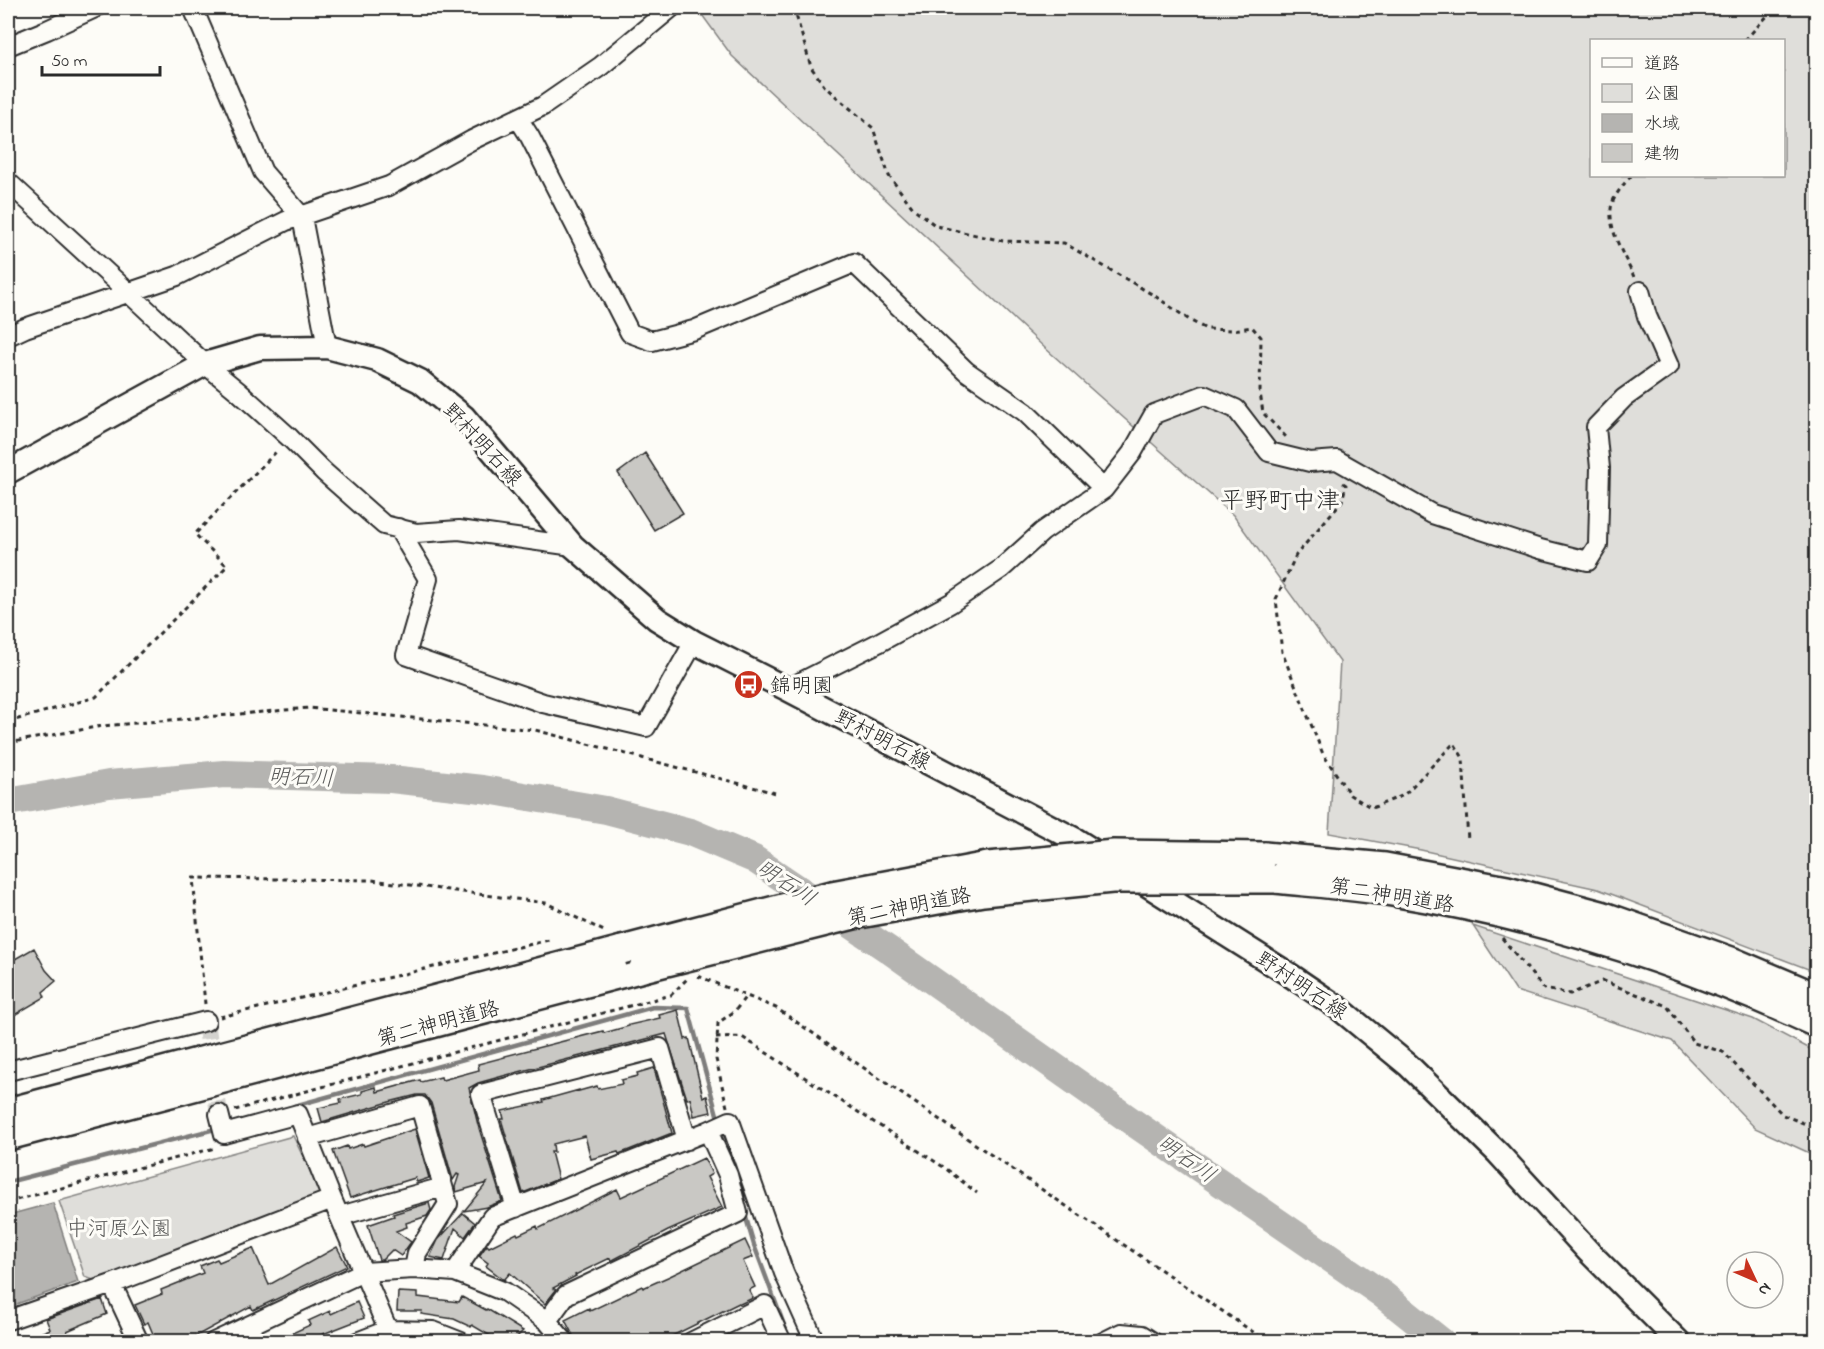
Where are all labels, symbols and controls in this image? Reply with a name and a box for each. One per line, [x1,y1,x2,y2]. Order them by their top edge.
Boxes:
scale bar [42,39,160,77]
legend [1590,39,1785,177]
text: 50 m [51,49,88,75]
text: 道路 [1644,52,1680,78]
text: 公園 [1644,82,1680,108]
text: 水域 [1644,112,1680,138]
text: 建物 [1644,142,1680,168]
street label: 野村明石線 [435,397,528,494]
district label: 平野町中津 [1220,485,1340,520]
bus stop icon: 錦明園 [733,669,765,701]
place label: 錦明園 [770,672,833,702]
street label: 野村明石線 [829,703,935,779]
water label: 明石川 [267,762,334,796]
water label: 明石川 [749,853,822,916]
street label: 第二神明道路 [1327,872,1456,922]
street label: 第二神明道路 [845,881,974,935]
street label: 野村明石線 [1249,945,1353,1028]
street label: 第二神明道路 [374,994,503,1056]
water label: 明石川 [1149,1128,1221,1192]
park label: 中河原公園 [67,1215,172,1245]
north arrow [1725,1250,1785,1310]
text: N [1752,1277,1777,1301]

